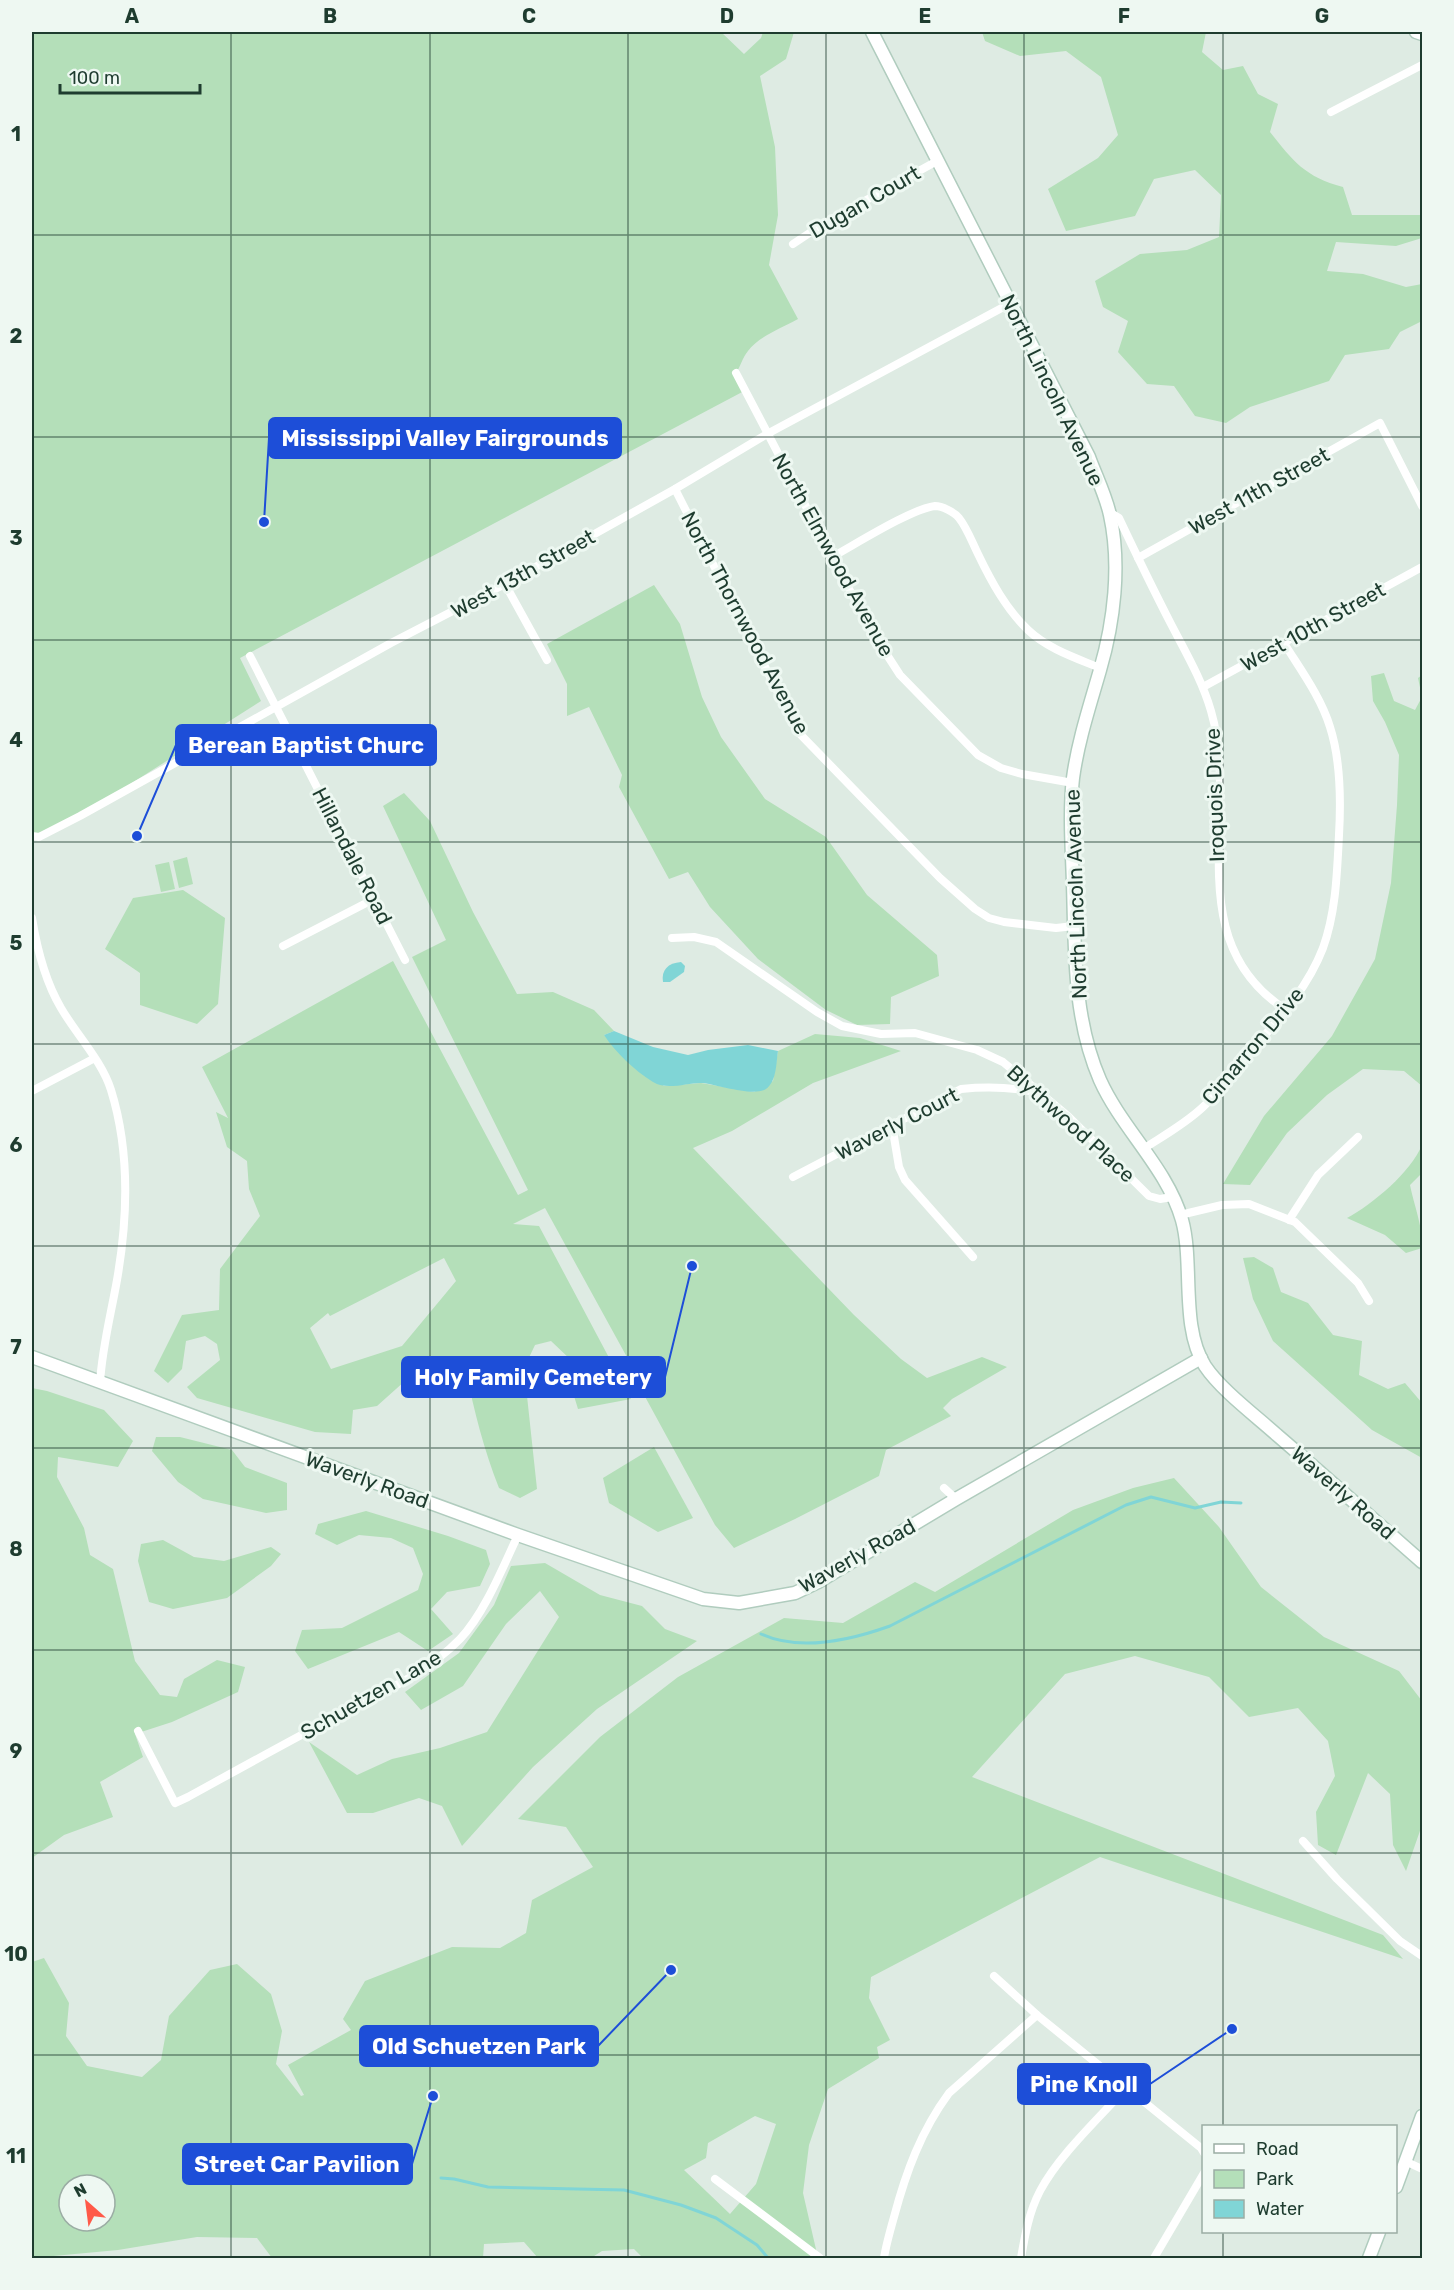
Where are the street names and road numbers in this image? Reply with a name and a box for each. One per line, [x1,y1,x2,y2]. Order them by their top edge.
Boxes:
street label: Dugan Court [805,160,925,243]
street label: North Lincoln Avenue [995,290,1110,490]
street label: West 11th Street [1184,442,1333,540]
street label: North Elmwood Avenue [767,449,900,661]
street label: North Thornwood Avenue [676,507,815,738]
street label: West 13th Street [446,524,599,623]
street label: West 10th Street [1236,577,1389,677]
street label: Iroquois Drive [1200,727,1229,863]
street label: Hillandale Road [307,783,398,928]
street label: North Lincoln Avenue [1059,789,1092,999]
street label: Cimarron Drive [1196,982,1309,1109]
street label: Blythwood Place [1002,1060,1140,1188]
street label: Waverly Court [831,1082,963,1165]
street label: Waverly Road [1286,1441,1401,1545]
street label: Waverly Road [302,1446,432,1513]
street label: Waverly Road [794,1513,920,1598]
street label: Schuetzen Lane [296,1644,445,1745]

